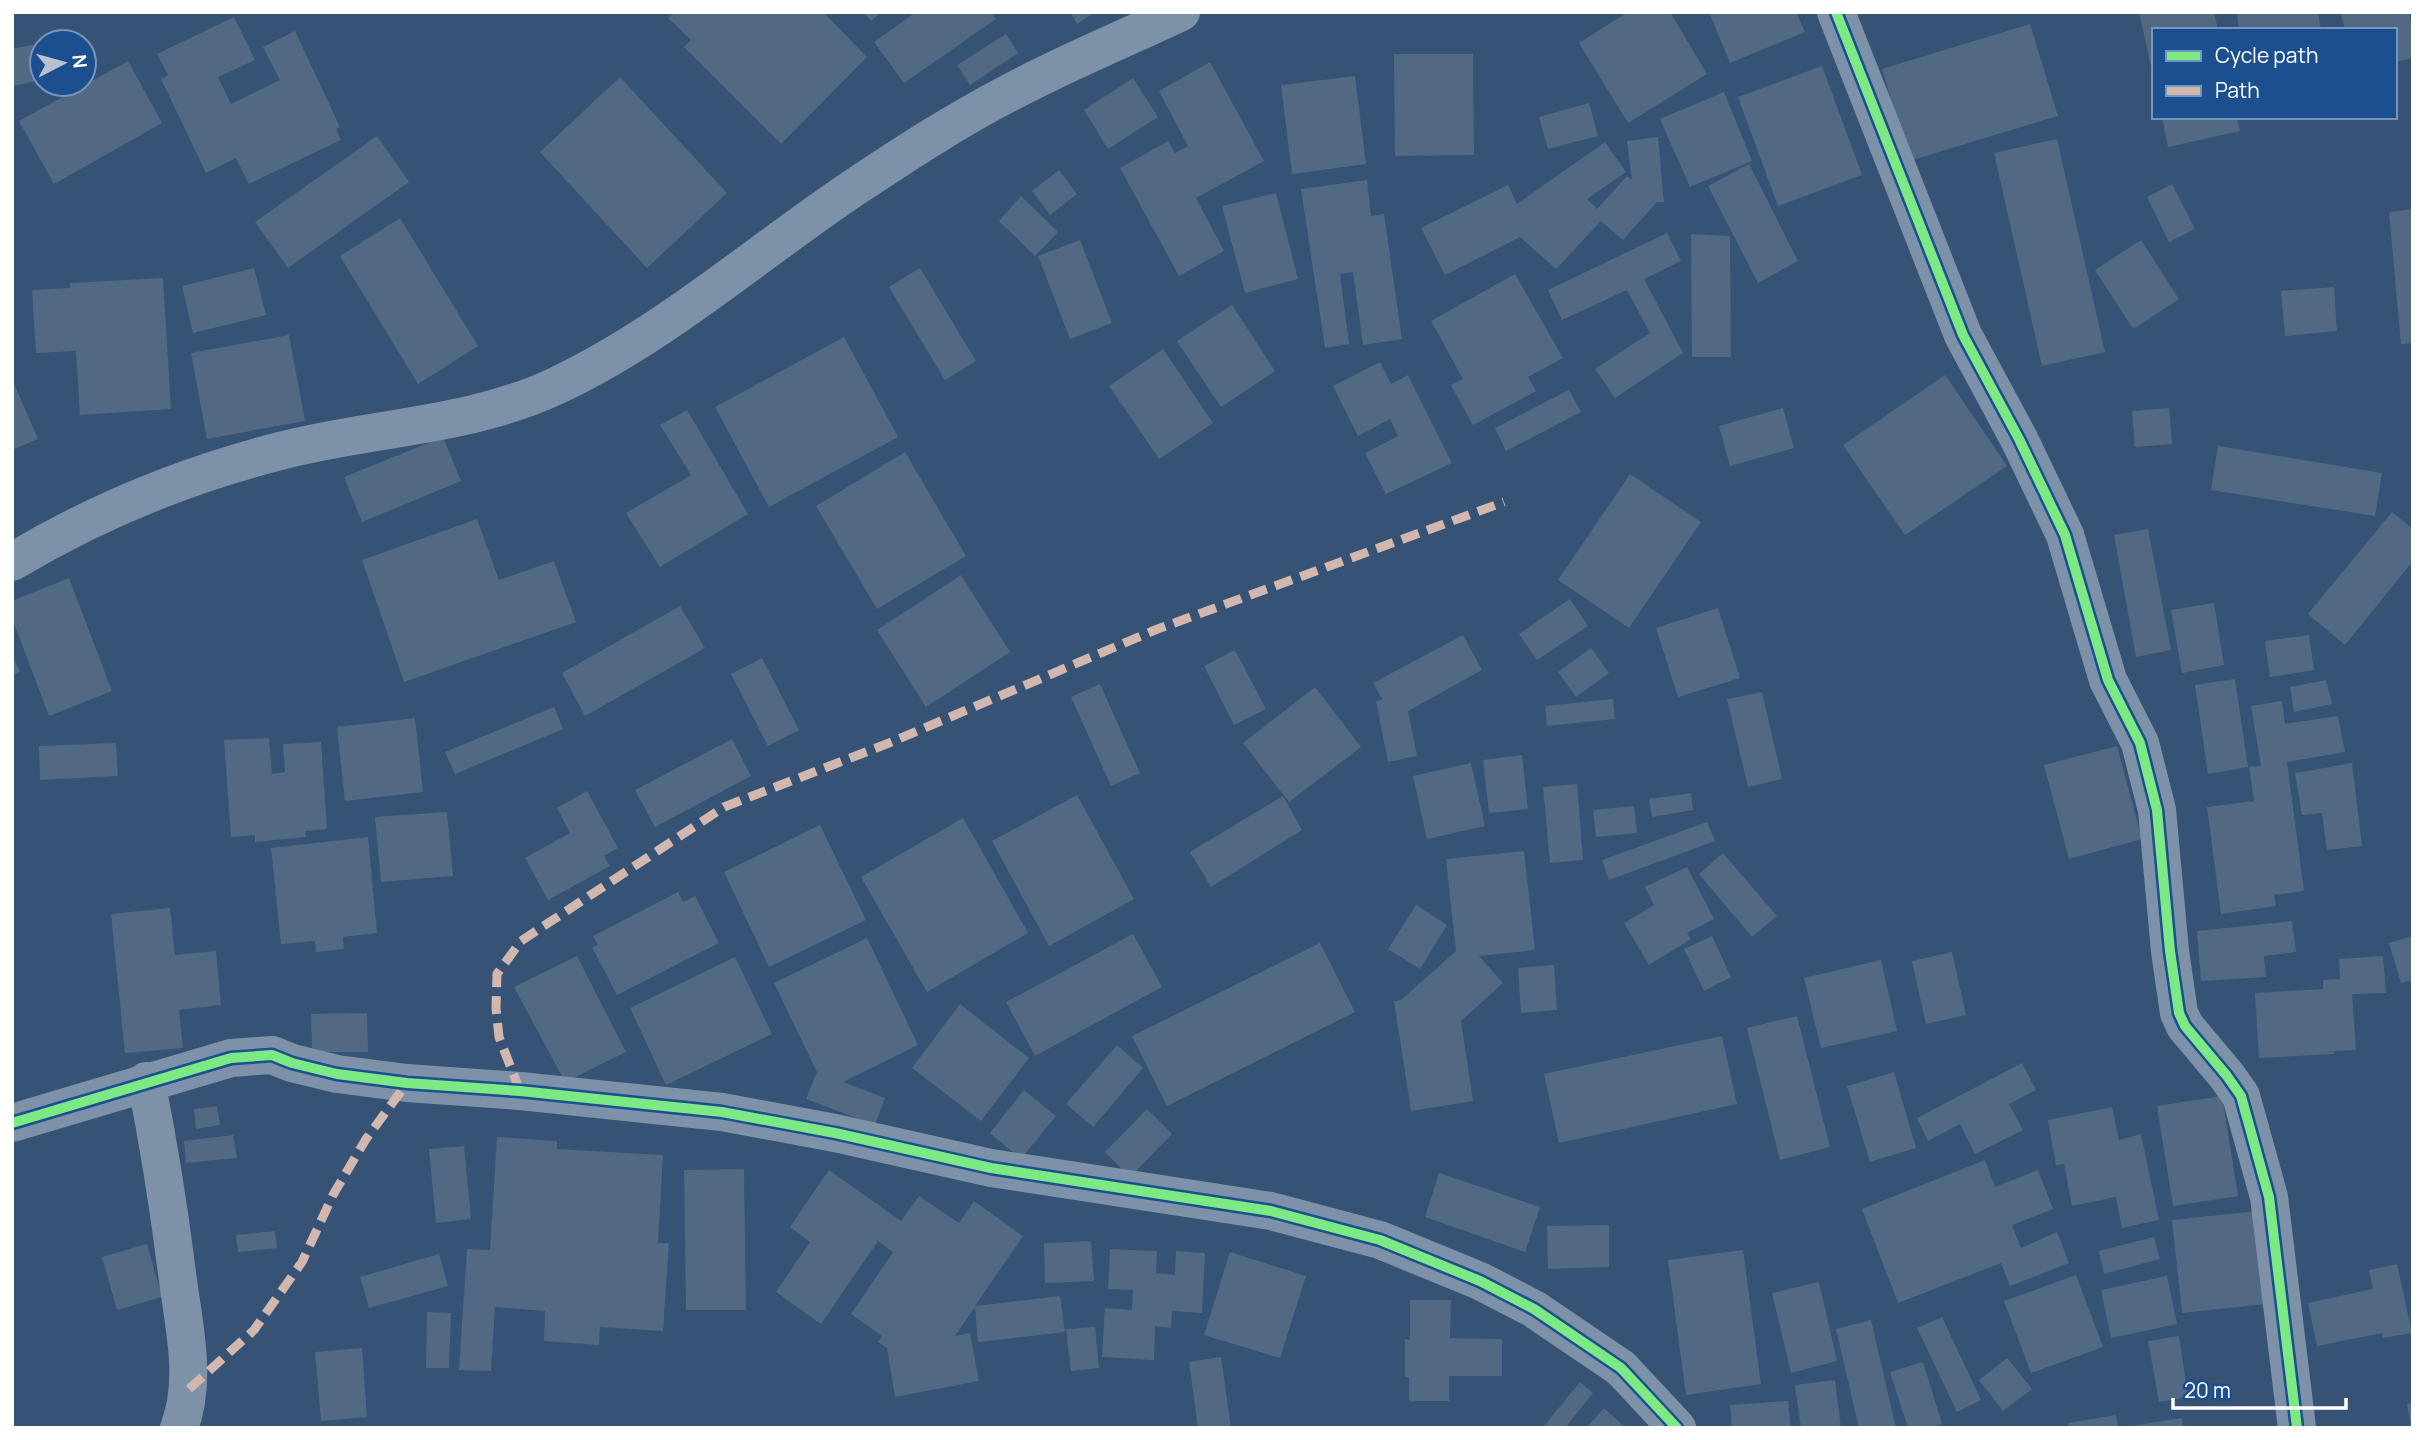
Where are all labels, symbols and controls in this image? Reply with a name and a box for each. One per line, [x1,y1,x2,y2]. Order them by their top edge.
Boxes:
north arrow [28,28,98,98]
legend [2152,28,2397,119]
text: Cycle path [2215,41,2318,69]
text: N [66,53,94,69]
text: Path [2215,76,2260,104]
scale bar [2173,1366,2346,1410]
text: 20 m [2184,1376,2231,1404]

